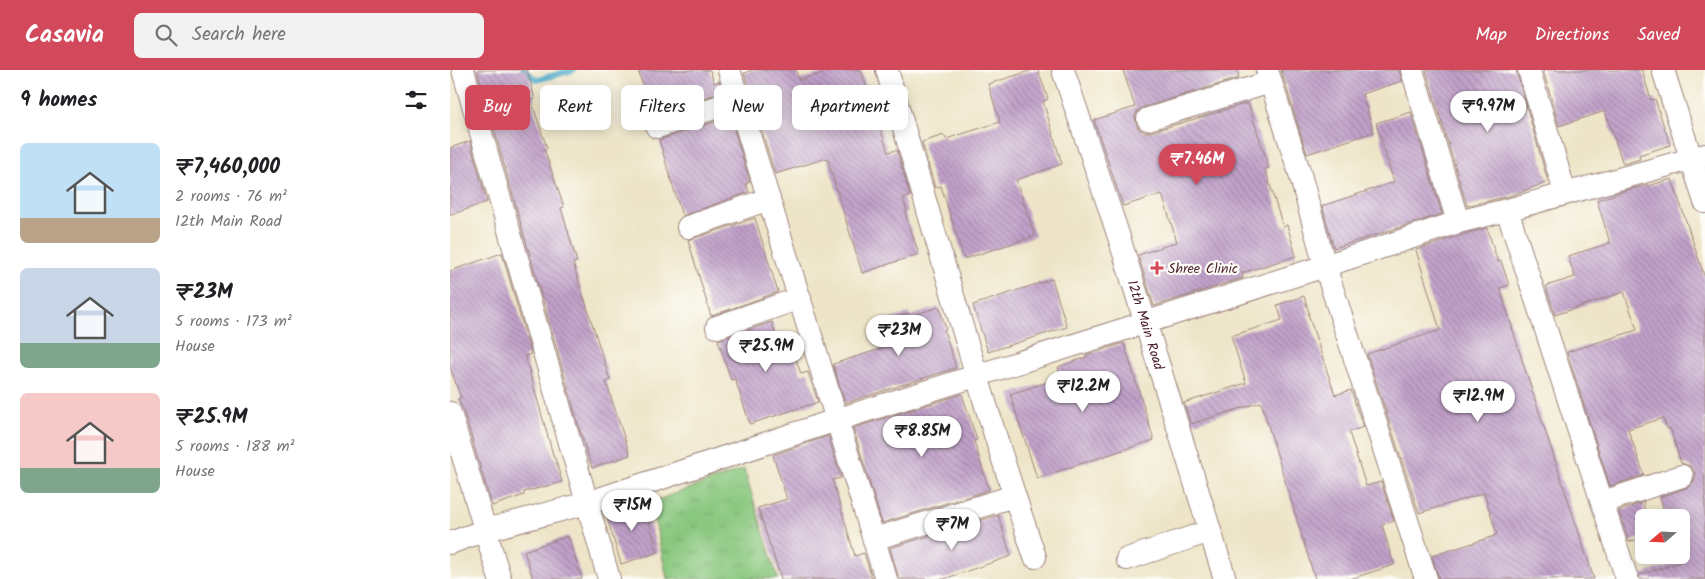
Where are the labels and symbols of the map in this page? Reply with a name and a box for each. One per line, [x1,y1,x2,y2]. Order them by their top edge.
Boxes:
pin: ₹9.97M [1447,90,1529,133]
pin: ₹7.46M [1156,144,1238,186]
place label: Shree Clinic [1168,258,1238,280]
marker: Shree Clinic [1150,261,1164,275]
street label: 12th Main Road [1121,277,1170,374]
pin: ₹23M [869,314,929,357]
pin: ₹25.9M [725,330,807,373]
pin: ₹12.2M [1042,370,1124,413]
pin: ₹12.9M [1437,380,1519,423]
pin: ₹8.85M [881,416,963,458]
pin: ₹15M [602,490,662,532]
pin: ₹7M [928,508,976,551]
north arrow [1635,509,1690,564]

